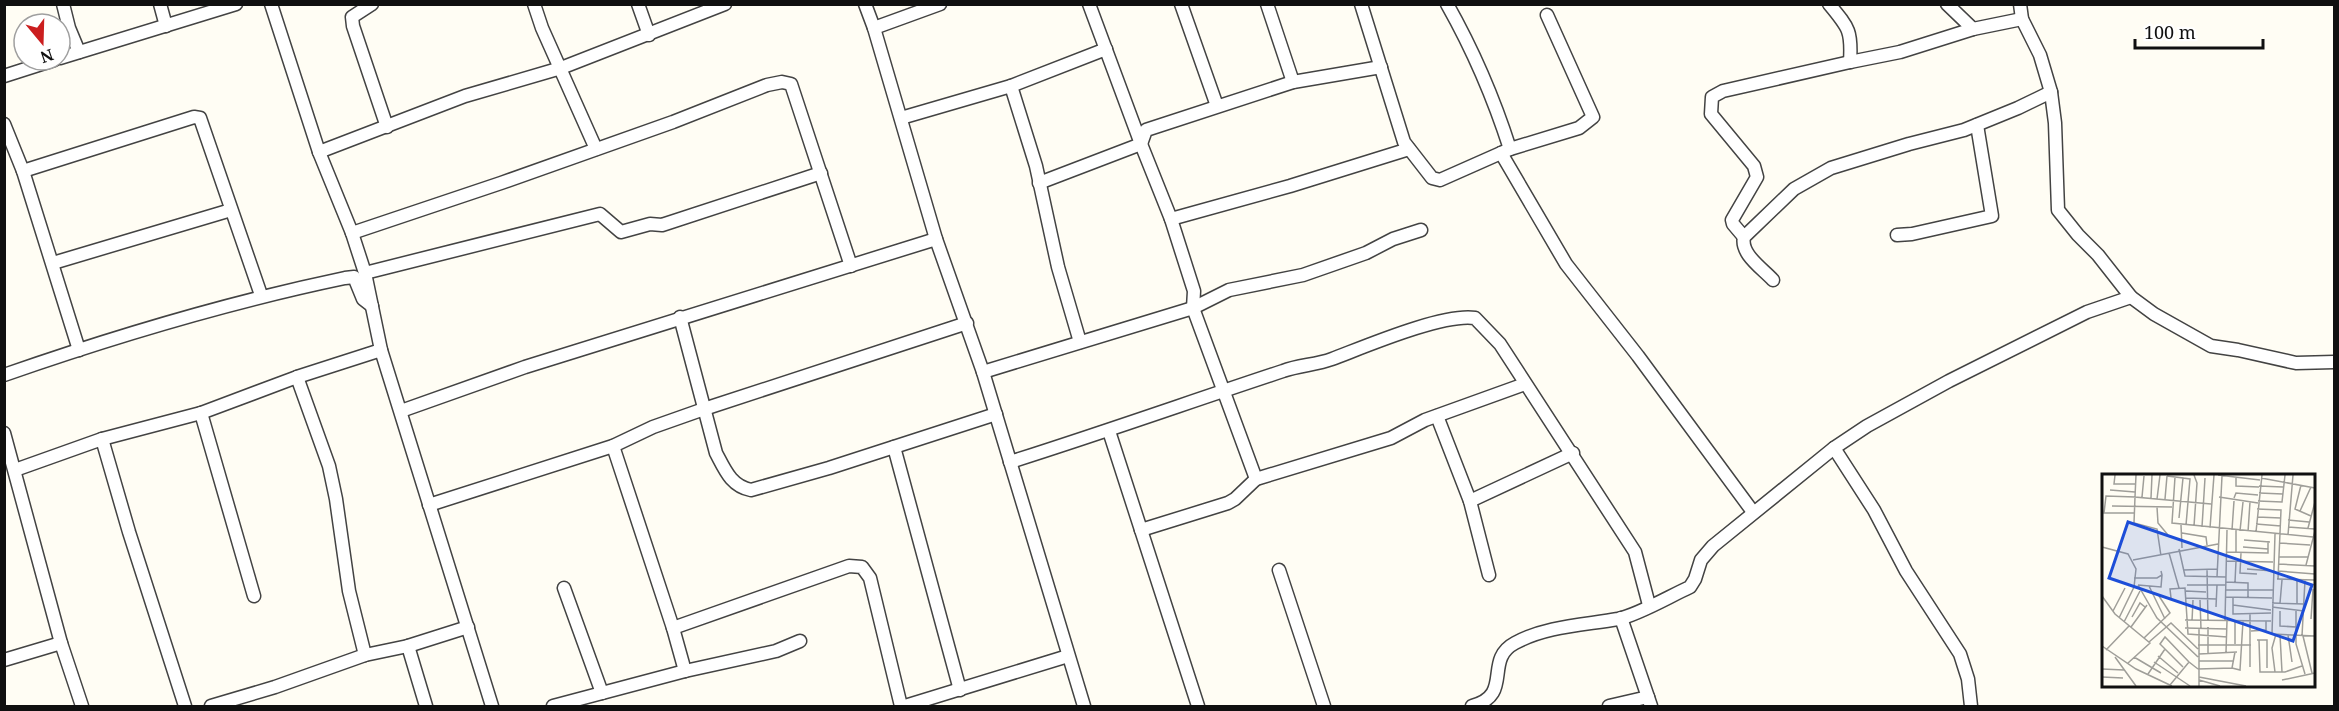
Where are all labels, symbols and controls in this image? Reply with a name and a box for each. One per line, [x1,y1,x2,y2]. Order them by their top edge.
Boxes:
north arrow [12,12,72,72]
scale bar [2135,12,2262,50]
text: 100 m [2144,20,2196,44]
text: N [37,44,56,69]
inset map [2102,474,2315,687]

